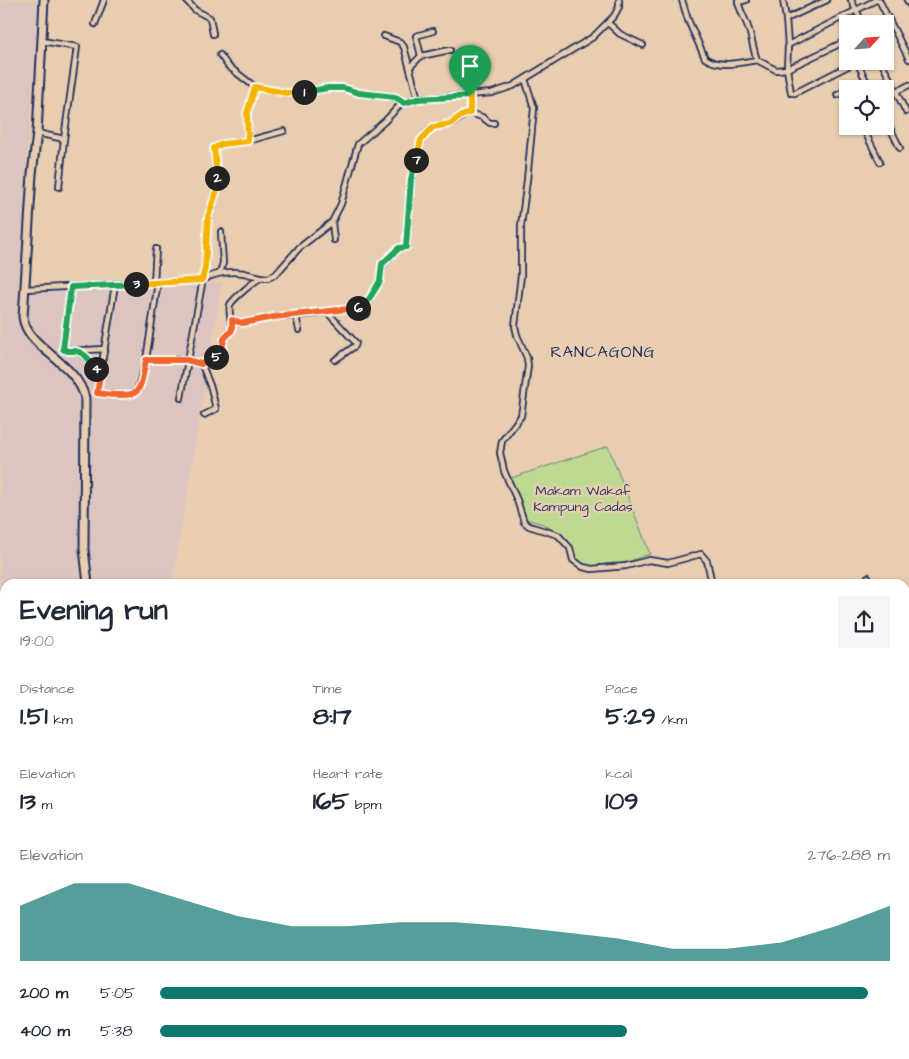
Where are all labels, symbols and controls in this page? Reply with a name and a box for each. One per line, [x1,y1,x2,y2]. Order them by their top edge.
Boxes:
north arrow [839,15,894,70]
map controls [839,15,894,135]
pin [449,45,491,96]
icon: arrive [456,52,484,80]
pin: 1 [292,80,316,104]
button: locate [839,80,894,135]
text: 1 [304,82,305,102]
pin: 7 [404,148,428,172]
text: 7 [412,150,421,170]
pin: 2 [204,166,230,190]
text: 2 [213,168,222,188]
pin: 3 [124,272,148,296]
text: 3 [133,274,140,294]
pin: 6 [346,296,370,320]
text: 6 [354,298,363,318]
district label: RANCAGONG [550,341,656,363]
pin: 5 [204,344,228,370]
text: 5 [212,347,221,367]
pin: 4 [84,356,108,382]
text: 4 [92,359,101,379]
park label: Makam Wakaf Kampung Cadas [533,481,633,517]
text: Evening run [20,591,168,630]
button: share [838,596,890,648]
text: 19:00 [20,630,54,652]
text: Distance [20,679,74,699]
text: Time [313,679,342,699]
text: Pace [605,679,638,699]
text: 1.51 [20,699,48,734]
text: 8:17 [313,699,352,734]
text: 5:29 [605,699,656,734]
text: km [48,710,73,730]
text: /km [656,710,687,730]
text: Elevation [20,764,75,784]
text: Heart rate [313,764,383,784]
text: kcal [605,764,632,784]
text: 13 [20,784,36,819]
text: 165 [313,784,349,819]
text: 109 [605,784,639,819]
text: m [36,795,52,815]
text: bpm [349,795,381,815]
text: Elevation [20,844,83,866]
text: 276–288 m [807,844,890,866]
text: 200 m [20,982,68,1004]
text: 5:05 [100,982,135,1004]
text: 400 m [20,1020,70,1042]
text: 5:38 [100,1020,133,1042]

